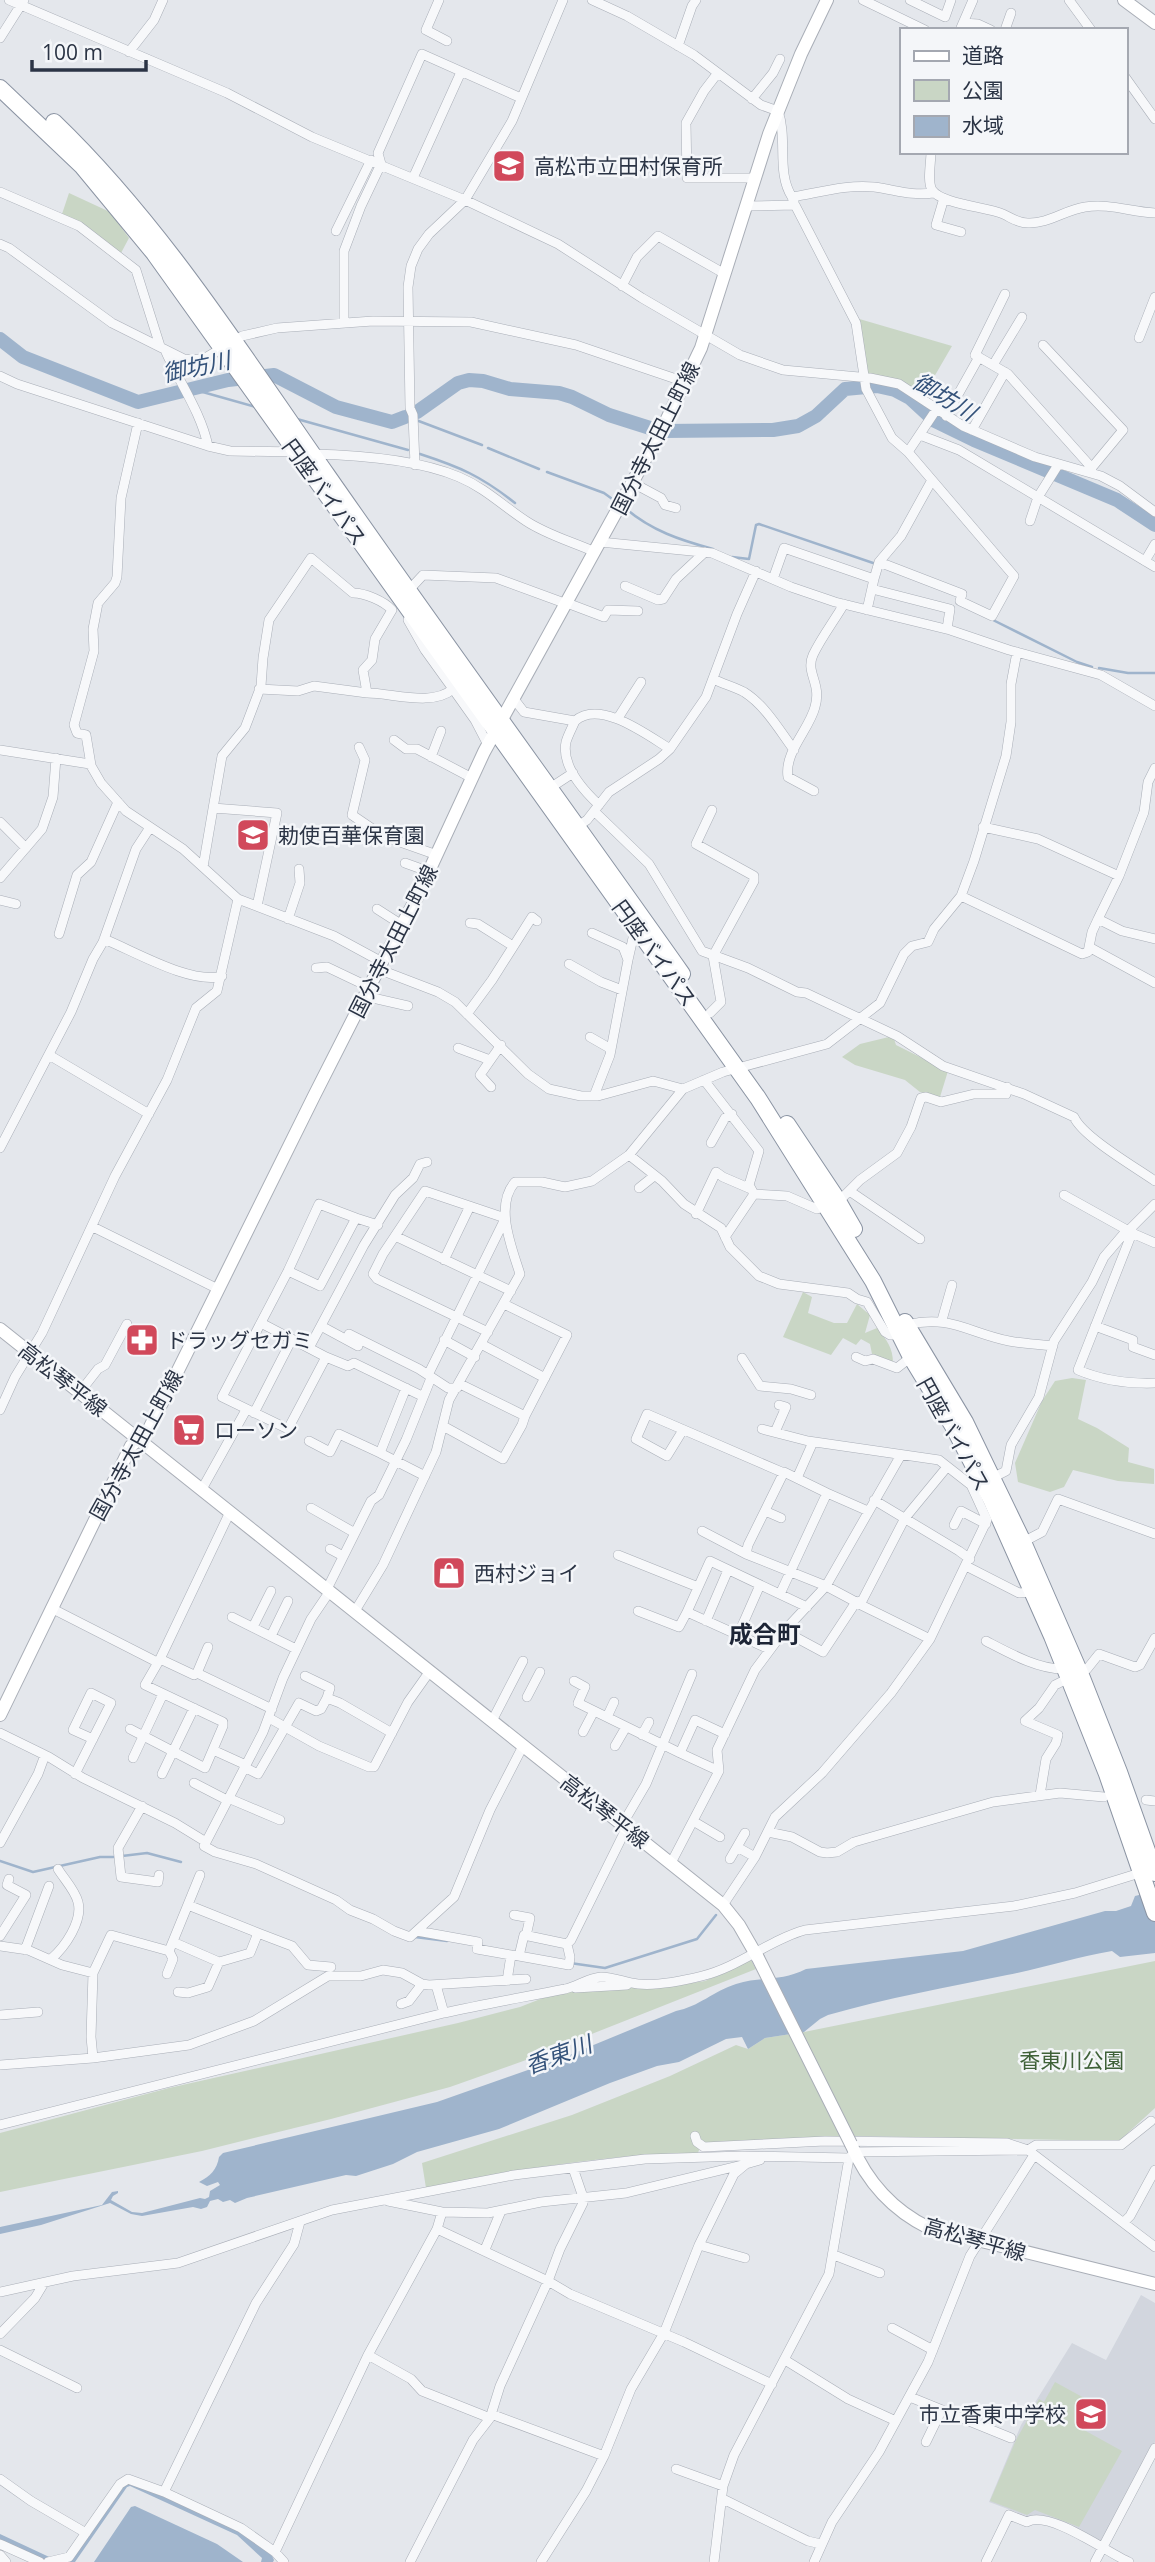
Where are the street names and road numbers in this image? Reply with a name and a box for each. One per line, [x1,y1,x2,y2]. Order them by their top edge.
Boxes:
street label: 国分寺太田上町線 [604,357,706,519]
street label: 円座バイパス [277,433,373,551]
street label: 国分寺太田上町線 [342,860,444,1022]
street label: 円座バイパス [607,894,703,1012]
street label: 高松琴平線 [13,1336,113,1422]
street label: 国分寺太田上町線 [83,1365,189,1525]
street label: 円座バイパス [911,1372,997,1496]
street label: 高松琴平線 [555,1768,655,1854]
street label: 高松琴平線 [921,2211,1029,2267]

